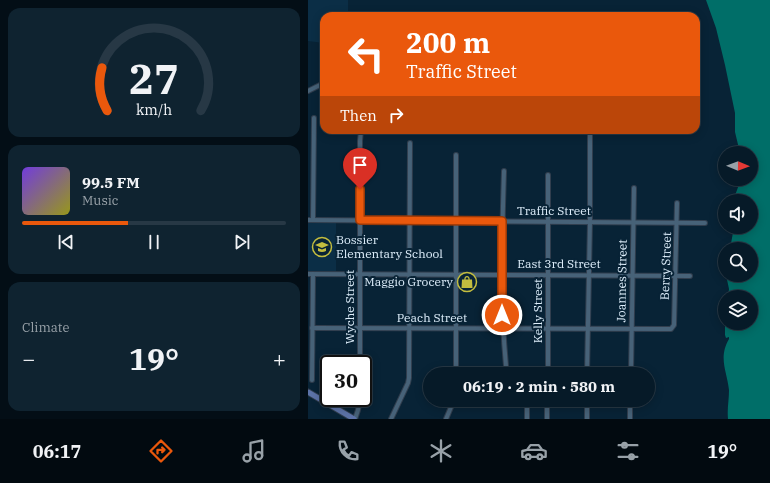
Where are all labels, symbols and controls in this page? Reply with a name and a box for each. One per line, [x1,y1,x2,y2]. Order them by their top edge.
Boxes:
text: 200 m [406,24,490,61]
icon: left [340,28,392,80]
text: 27 [129,50,179,104]
text: Traffic Street [406,60,517,83]
text: km/h [136,99,172,118]
icon: right [385,104,407,126]
text: Then [340,106,377,125]
north arrow [718,146,758,186]
map controls [718,146,758,330]
pin [343,148,377,189]
icon: arrive [349,154,371,176]
text: 99.5 FM [82,173,140,192]
text: Music [82,192,119,209]
button: sound [718,194,758,234]
street label: Traffic Street [517,203,591,218]
icon: previous [55,231,77,253]
icon: pause [143,231,165,253]
icon: next [231,231,253,253]
place label: Bossier Elementary School [336,232,443,261]
street label: Berry Street [657,232,674,300]
school or university icon: Bossier Elementary School [311,236,333,258]
street label: Joannes Street [613,239,630,323]
button: search [718,242,758,282]
street label: East 3rd Street [517,256,601,271]
street label: Wyche Street [342,270,357,344]
shop icon: Maggio Grocery [456,271,478,293]
place label: Maggio Grocery [364,274,454,289]
street label: Kelly Street [530,279,545,343]
button: layers [718,290,758,330]
position arrow [481,294,523,336]
street label: Peach Street [397,310,467,325]
text: Climate [22,319,69,336]
text: 19° [129,339,179,378]
text: − [22,344,35,373]
text: + [273,344,286,373]
speed limit sign: 30 [320,355,372,407]
text: 06:19 · 2 min · 580 m [463,377,615,396]
icon: directions [147,437,175,465]
icon: music [240,437,268,465]
icon: phone [334,437,362,465]
icon: climate [427,437,455,465]
icon: car [520,437,548,465]
icon: filters [614,437,642,465]
text: 06:17 [33,440,81,463]
text: 19° [707,440,737,463]

